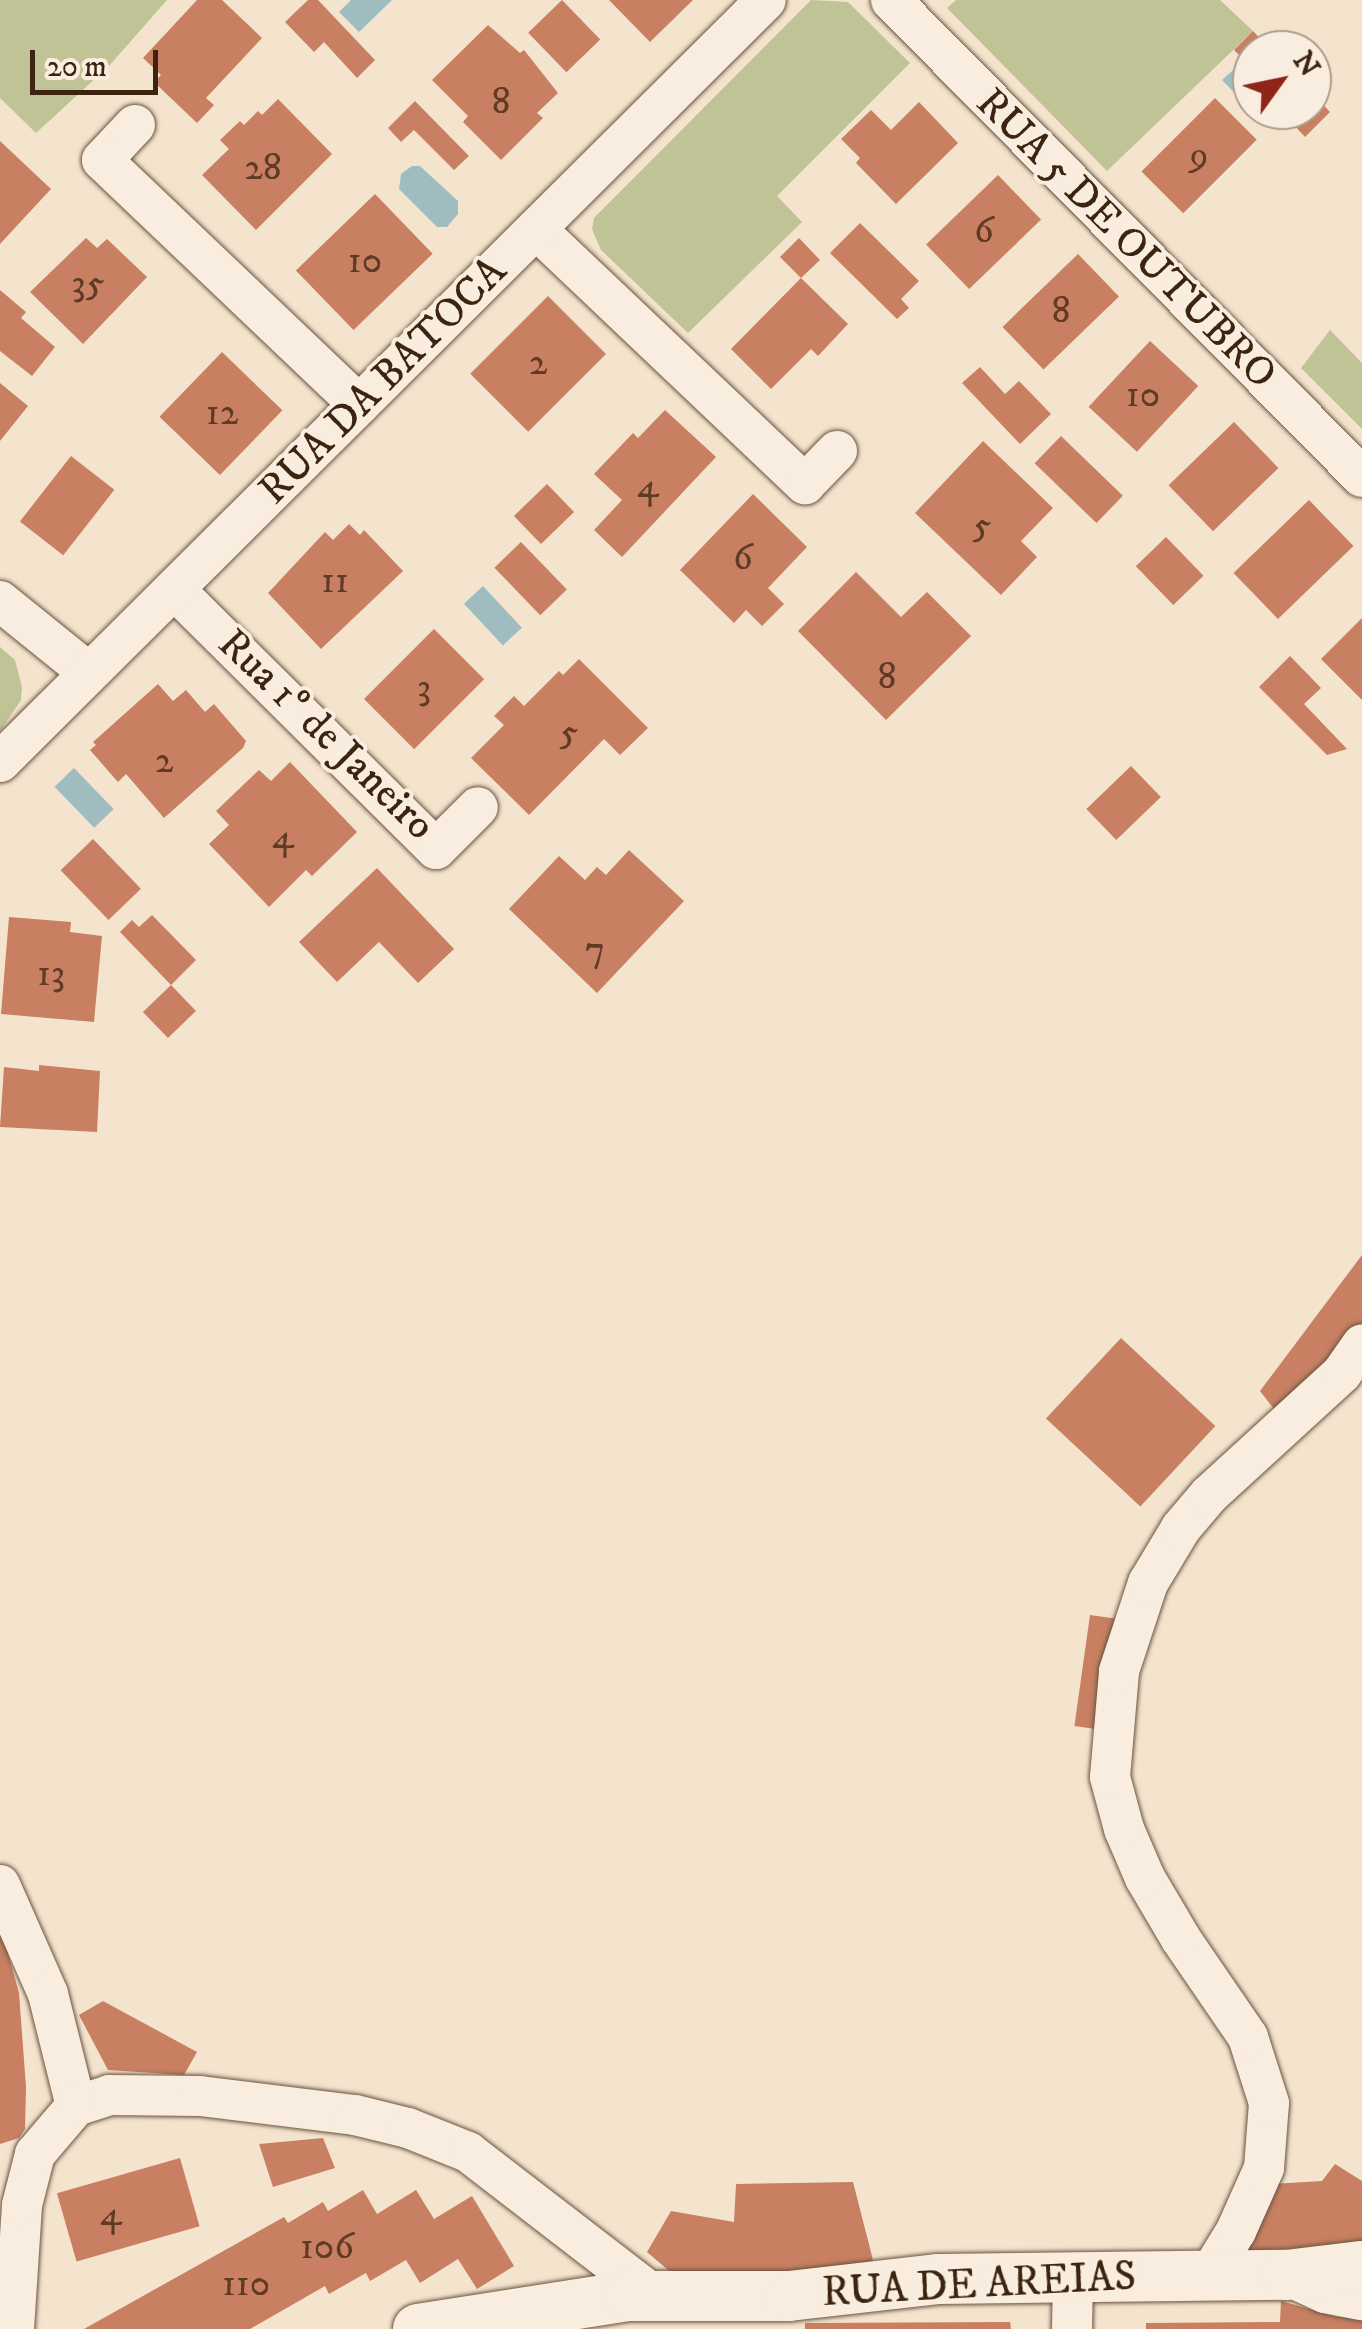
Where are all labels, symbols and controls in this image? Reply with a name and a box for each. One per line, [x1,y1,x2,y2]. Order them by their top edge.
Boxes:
scale bar [35,30,162,92]
north arrow [1232,30,1332,130]
text: N [1285,45,1327,84]
text: 20 m [47,49,107,86]
street label: RUA 5 DE OUTUBRO [965,78,1287,400]
house number: 8 [491,80,511,126]
house number: 9 [1190,133,1208,179]
house number: 28 [244,146,282,192]
house number: 6 [974,209,994,255]
house number: 10 [348,239,382,285]
street label: RUA DA BATOCA [249,247,517,515]
house number: 35 [71,262,105,308]
house number: 8 [1051,289,1071,335]
house number: 2 [529,341,547,387]
house number: 10 [1126,373,1160,419]
house number: 12 [206,391,238,437]
house number: 4 [637,464,659,510]
house number: 5 [973,504,991,550]
house number: 6 [733,536,753,582]
house number: 11 [321,559,349,605]
street label: Rua 1º de Janeiro [207,619,445,851]
house number: 8 [877,655,897,701]
house number: 3 [417,666,431,712]
house number: 5 [560,711,578,757]
house number: 2 [155,739,173,785]
house number: 4 [272,815,294,861]
house number: 7 [585,928,605,974]
house number: 13 [37,952,65,998]
house number: 4 [100,2192,122,2238]
house number: 106 [300,2225,354,2271]
street label: RUA DE AREIAS [821,2252,1137,2318]
house number: 110 [222,2262,270,2308]

